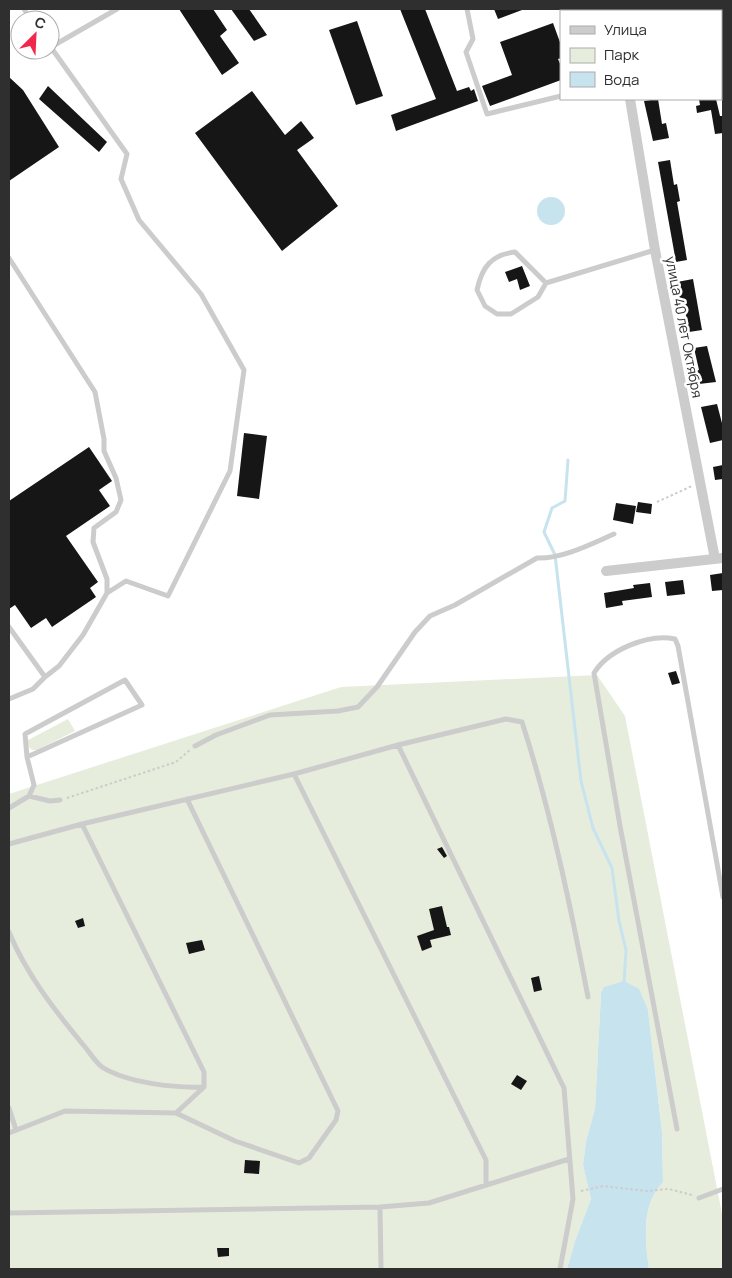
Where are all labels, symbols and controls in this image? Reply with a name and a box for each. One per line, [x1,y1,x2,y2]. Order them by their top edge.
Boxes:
north arrow [10,10,60,60]
legend [560,10,722,100]
text: С [32,12,49,33]
text: Улица [604,19,647,40]
text: Парк [604,44,640,65]
text: Вода [604,69,639,90]
street label: улица 40 лет Октября [661,255,708,399]

